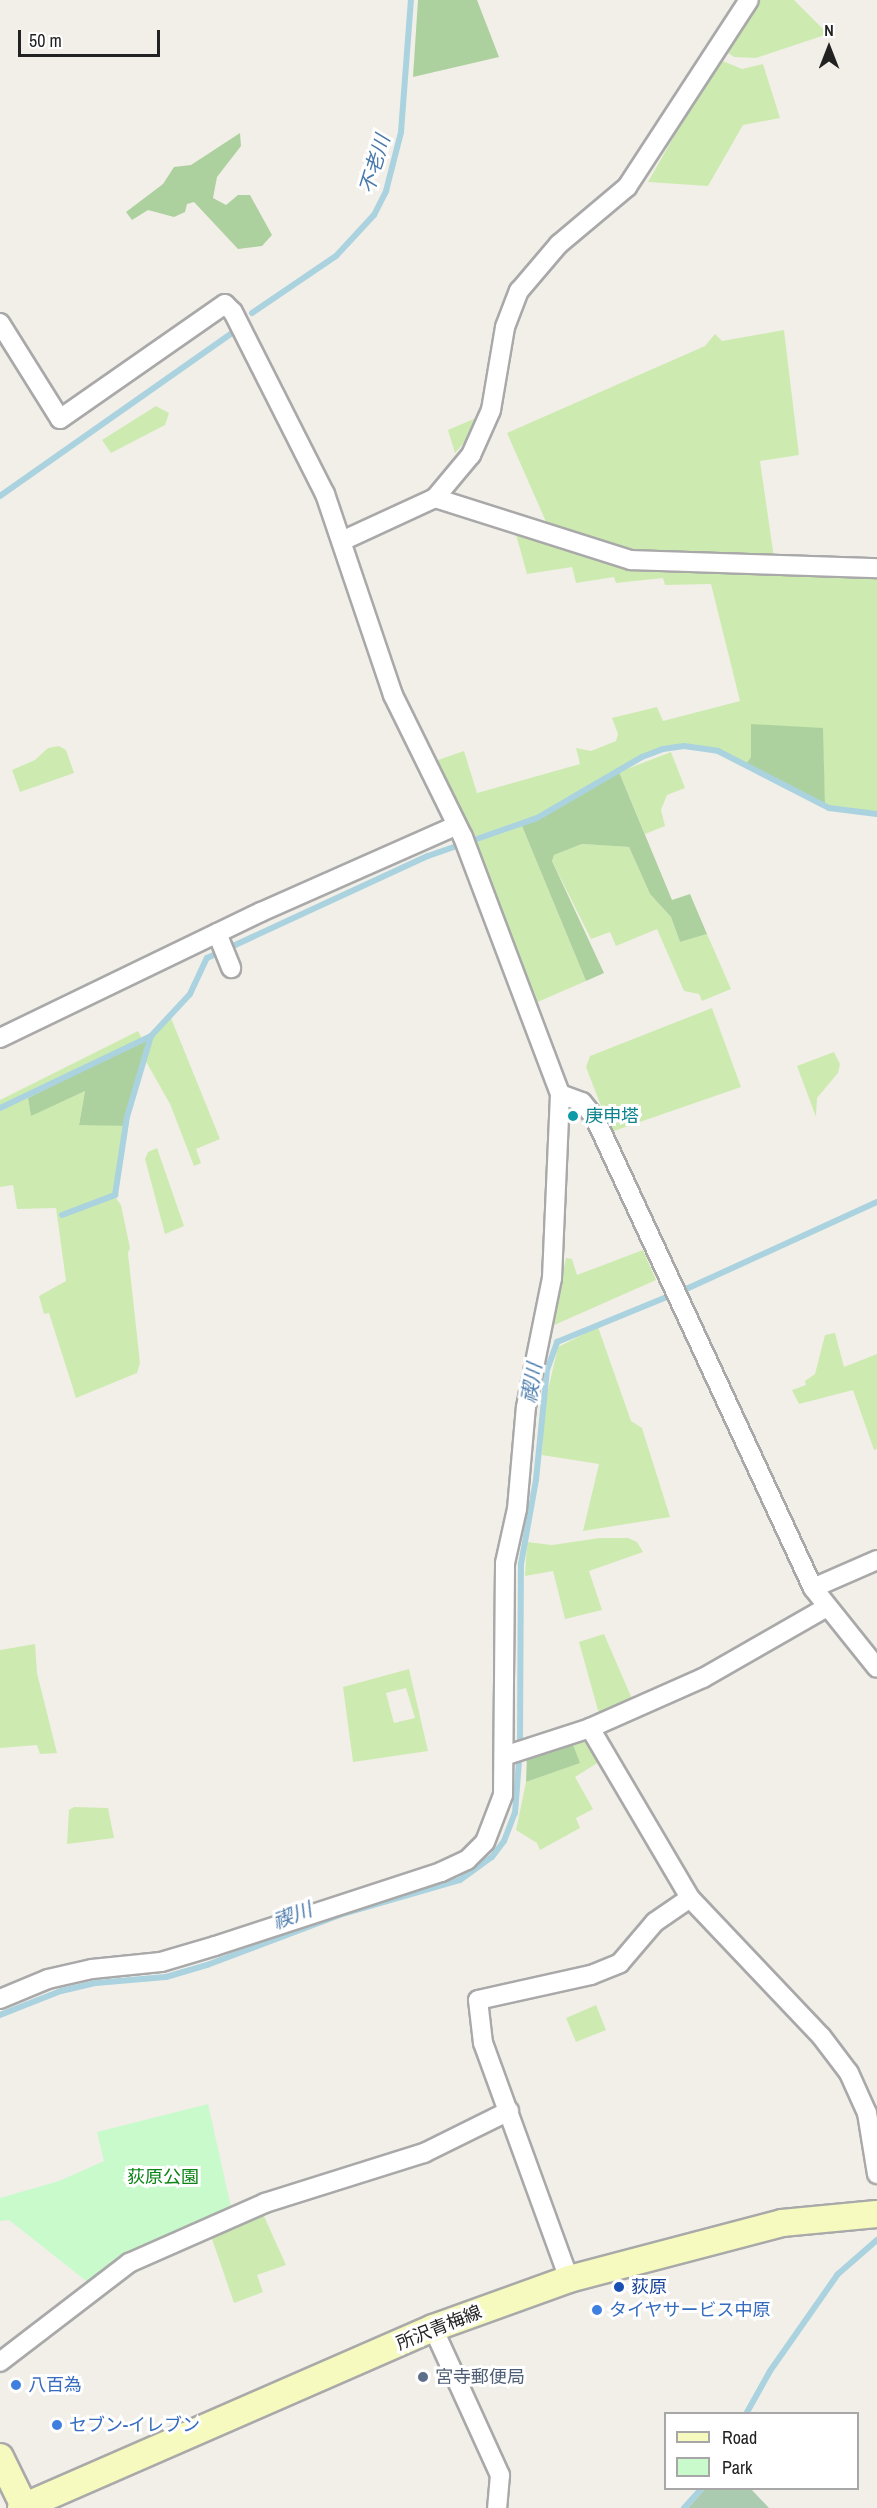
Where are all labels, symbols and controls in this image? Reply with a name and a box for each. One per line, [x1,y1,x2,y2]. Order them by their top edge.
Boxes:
scale bar [21,18,164,56]
north arrow [799,18,859,78]
text: N [824,19,834,41]
text: 50 m [29,28,62,53]
water label: 不老川 [354,132,394,196]
place label: 庚申塔 [585,1105,639,1127]
marker: 庚申塔 [566,1109,580,1123]
water label: 禊川 [516,1361,546,1405]
water label: 禊川 [269,1897,315,1933]
park label: 荻原公園 [127,2166,199,2188]
place label: 荻原 [631,2276,667,2298]
marker: 荻原 [612,2280,626,2294]
place label: タイヤサービス中原 [609,2299,771,2321]
street label: 所沢青梅線 [393,2301,485,2355]
marker: タイヤサービス中原 [590,2303,604,2317]
place label: 宮寺郵便局 [435,2366,525,2388]
marker: 宮寺郵便局 [416,2370,430,2384]
place label: 八百為 [28,2374,82,2396]
marker: 八百為 [9,2378,23,2392]
legend [664,2412,859,2490]
place label: セブン-イレブン [69,2414,200,2436]
marker: セブン-イレブン [50,2418,64,2432]
text: Road [722,2425,757,2450]
text: Park [722,2455,752,2480]

